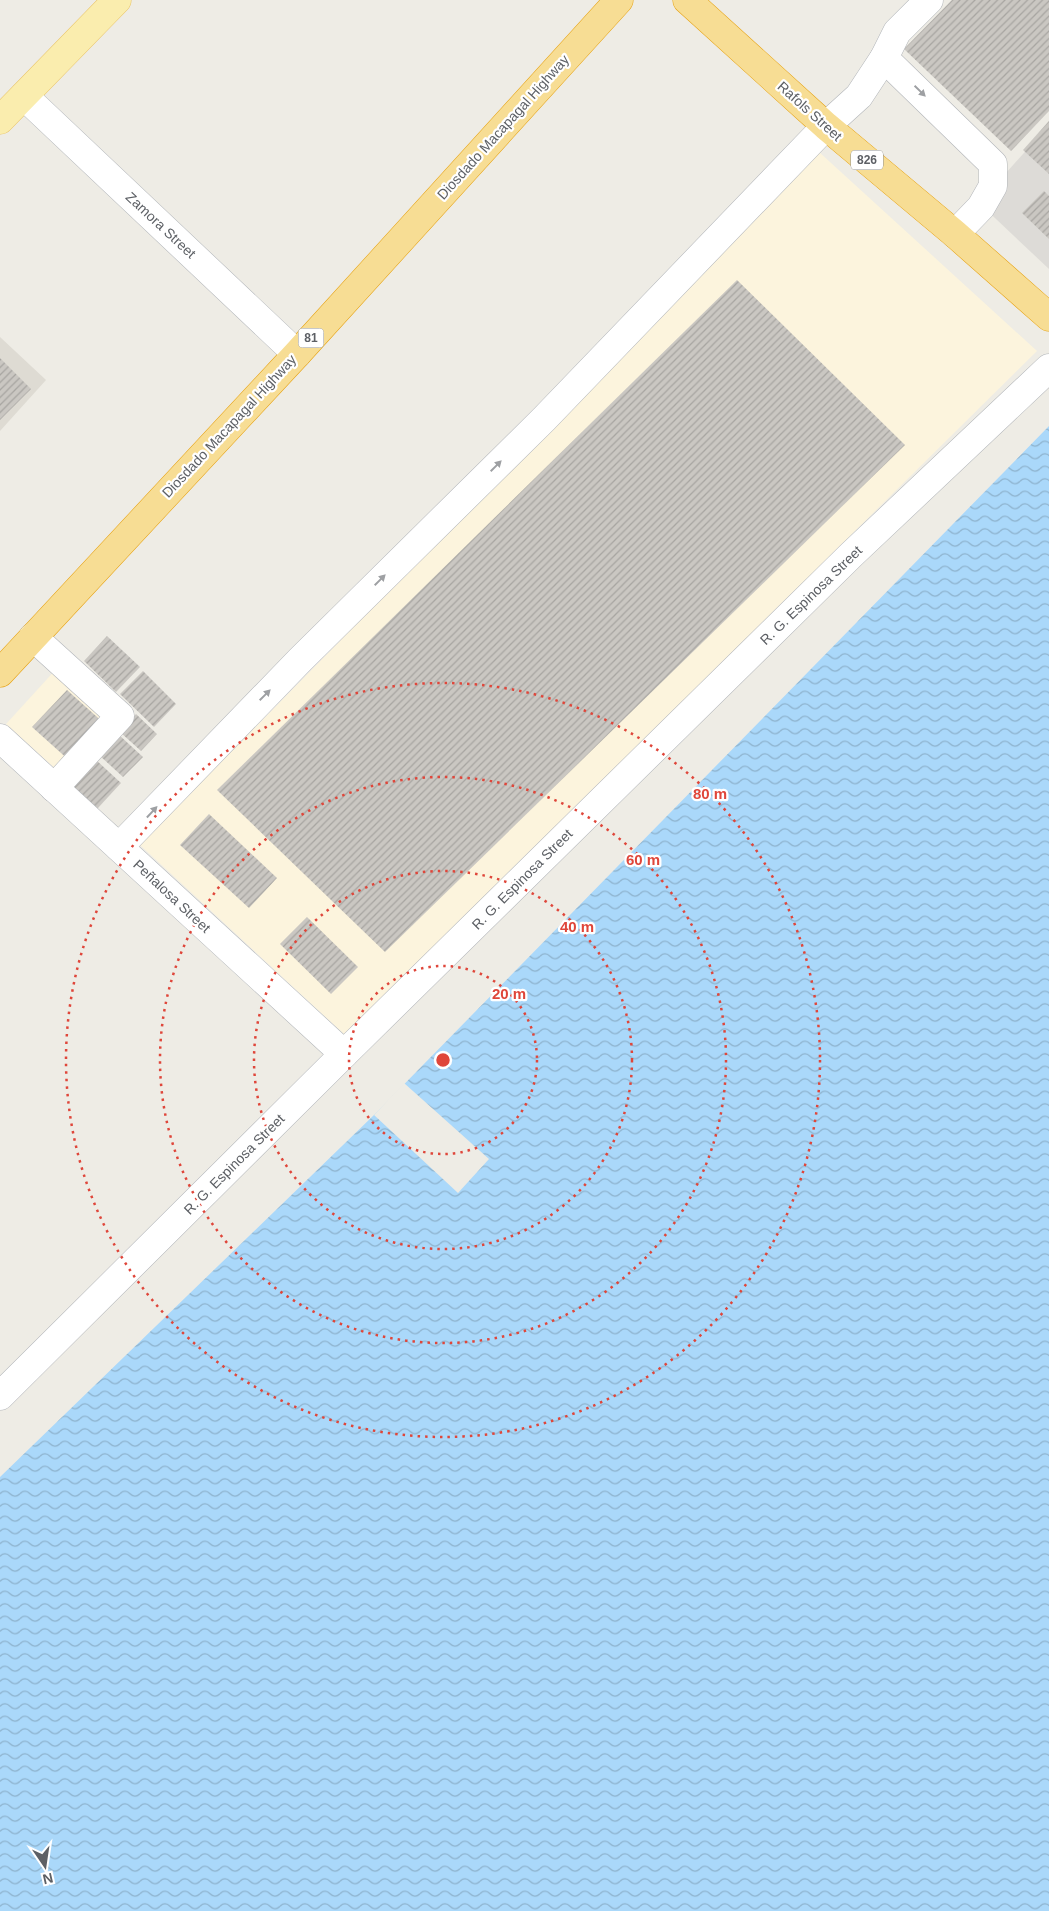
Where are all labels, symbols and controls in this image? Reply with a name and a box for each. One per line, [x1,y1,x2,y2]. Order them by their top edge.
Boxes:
street label: Diosdado Macapagal Highway [434,51,572,203]
street label: Rafols Street [775,78,845,144]
one-way arrow [913,85,925,97]
road number: 826 [851,150,883,170]
street label: Zamora Street [123,189,199,261]
road number: 81 [298,328,324,348]
street label: Diosdado Macapagal Highway [159,351,299,501]
one-way arrow [490,460,502,472]
street label: R. G. Espinosa Street [757,542,865,648]
one-way arrow [374,574,386,586]
one-way arrow [259,689,271,701]
text: 80 m [693,785,727,802]
one-way arrow [146,806,158,818]
street label: R. G. Espinosa Street [468,825,576,933]
text: 60 m [626,851,660,868]
street label: Peñalosa Street [130,856,214,936]
text: 40 m [560,918,594,935]
text: 20 m [492,985,526,1002]
centre of rings [434,1051,452,1069]
street label: R. G. Espinosa Street [180,1110,288,1218]
north arrow [20,1841,70,1891]
text: N [41,1870,55,1888]

